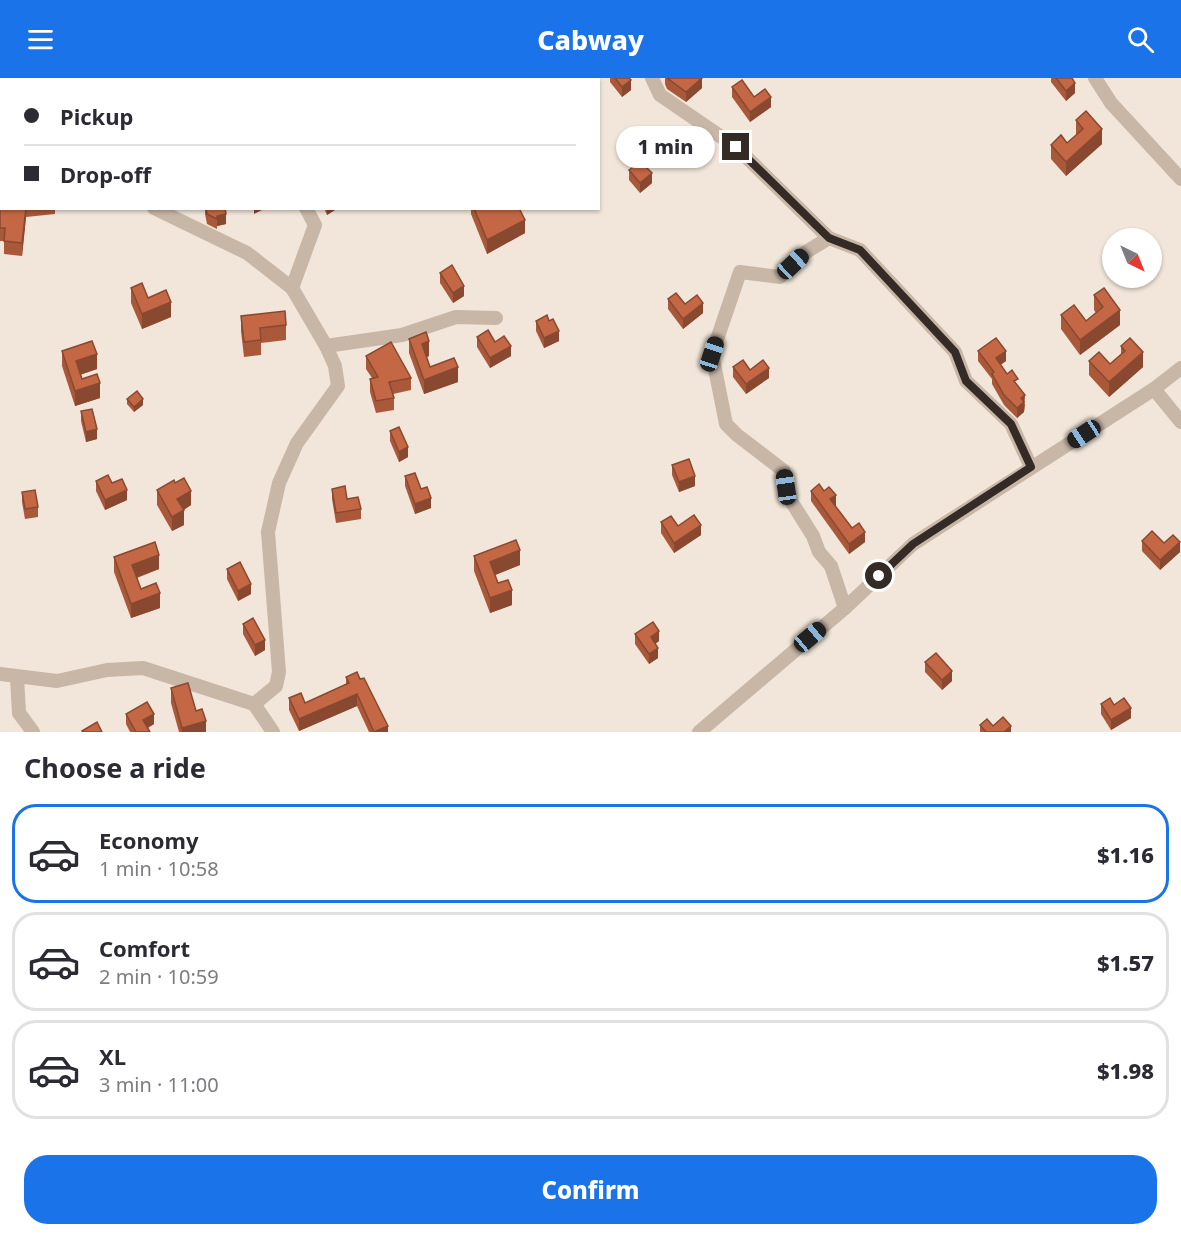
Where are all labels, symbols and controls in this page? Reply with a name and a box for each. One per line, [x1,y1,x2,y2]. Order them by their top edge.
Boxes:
text: Cabway [537,21,644,58]
icon: menu [24,23,57,56]
icon: search [1124,23,1157,56]
text: Pickup [60,101,133,131]
callout: 1 min [616,126,715,168]
text: 1 min [638,133,693,160]
route end [722,133,749,160]
text: Drop-off [60,159,151,189]
north arrow [1102,228,1162,288]
map controls [1102,228,1162,288]
car [774,245,812,283]
car [698,334,726,374]
car [1064,417,1104,451]
car [775,468,797,506]
route start [865,562,892,589]
car [790,619,830,655]
text: Choose a ride [24,749,206,786]
text: Economy [99,825,198,855]
icon: car [27,827,81,881]
text: $1.16 [1097,839,1154,869]
text: 1 min · 10:58 [99,855,219,882]
text: Comfort [99,933,190,963]
icon: car [27,935,81,989]
text: $1.57 [1097,947,1154,977]
text: 2 min · 10:59 [99,963,219,990]
text: XL [99,1041,126,1071]
icon: car [27,1043,81,1097]
text: $1.98 [1097,1055,1154,1085]
text: 3 min · 11:00 [99,1071,219,1098]
button: Confirm [24,1155,1157,1224]

